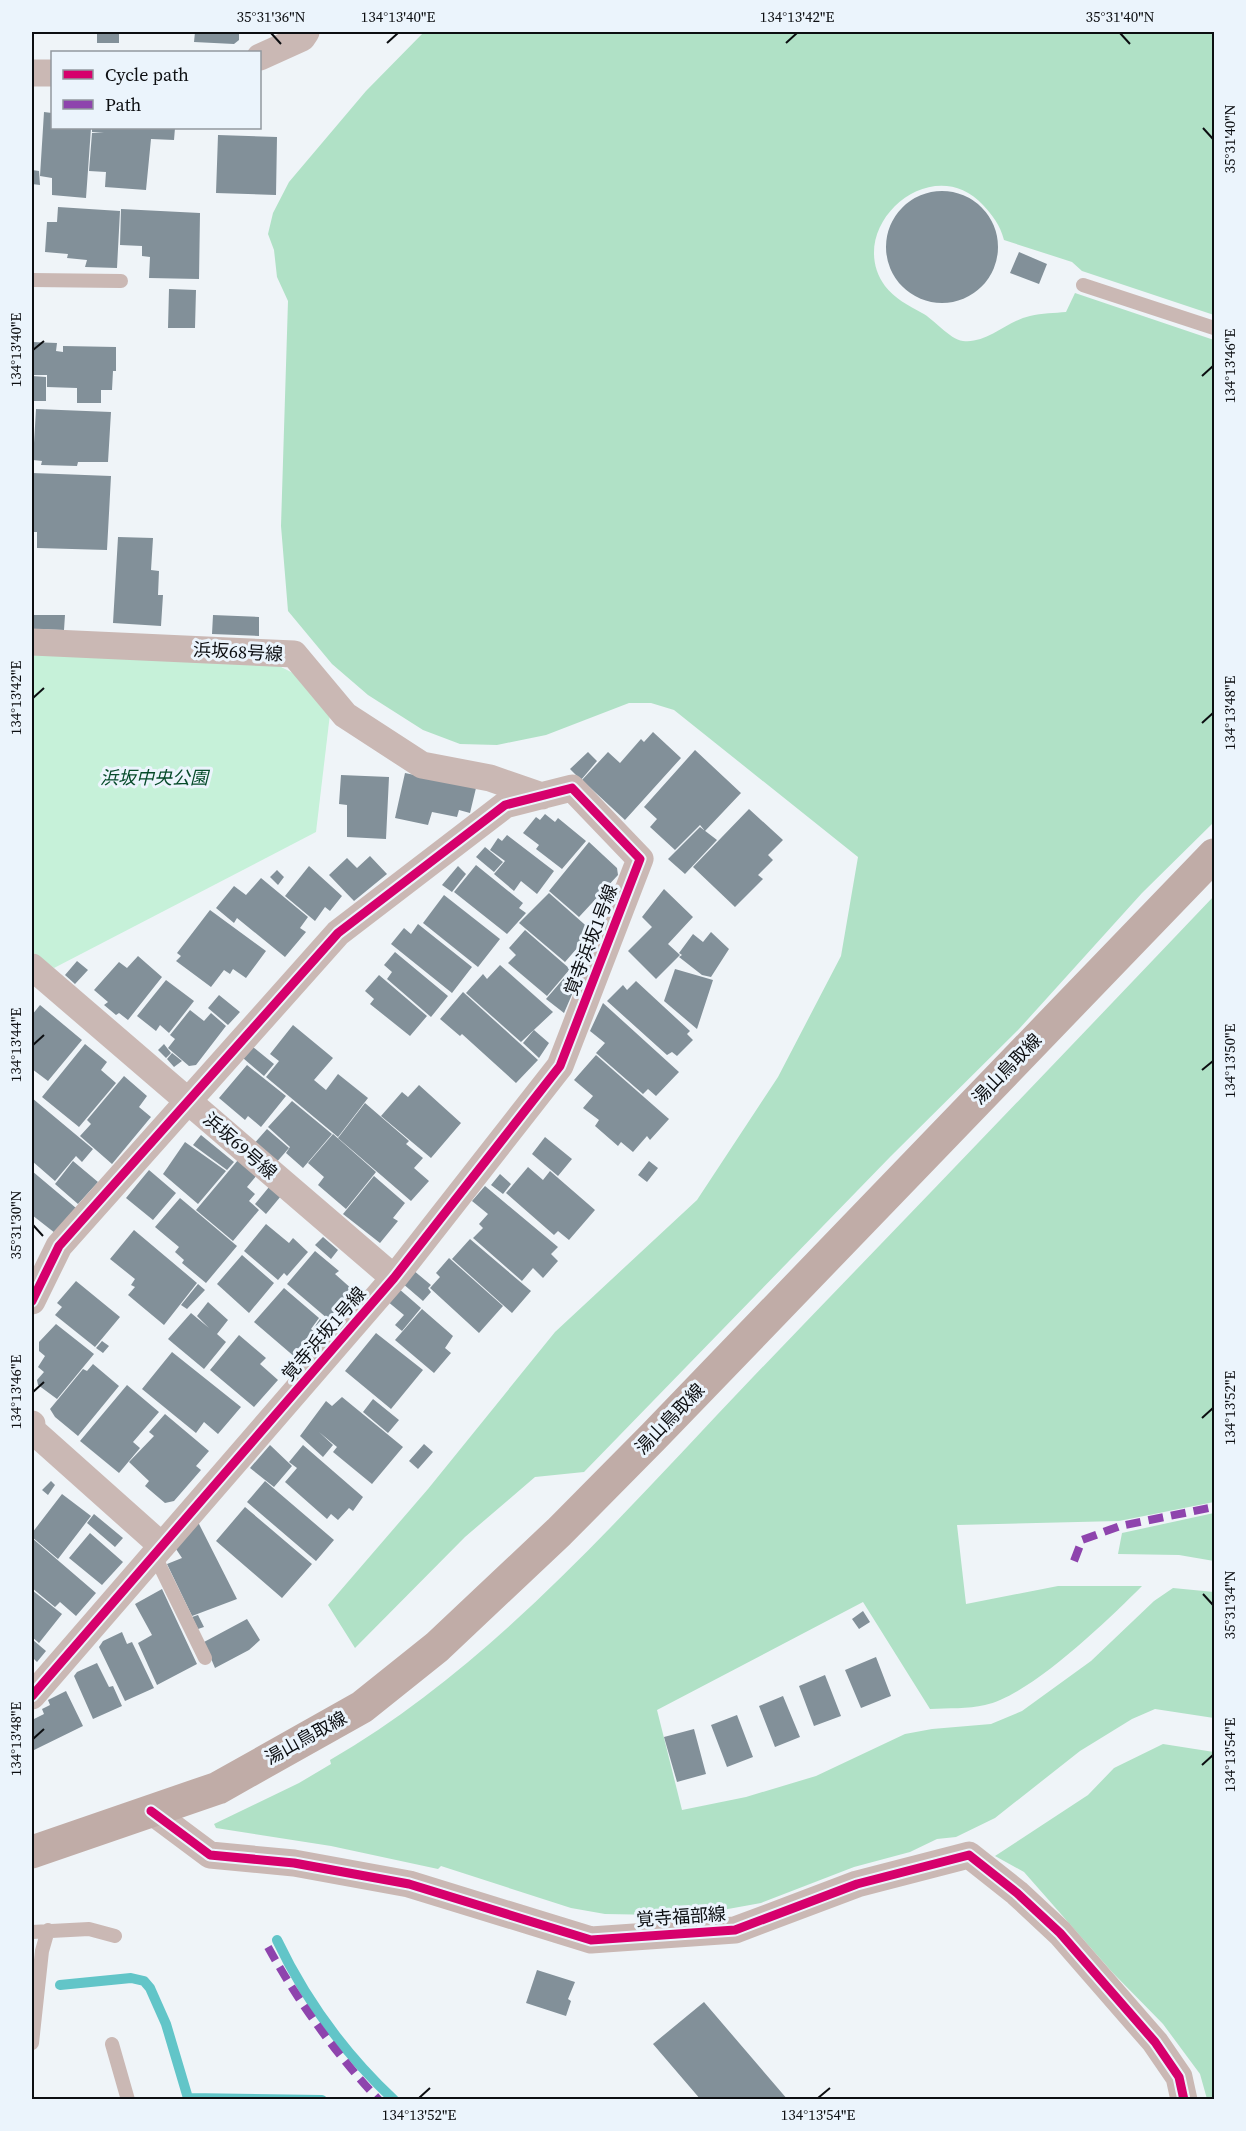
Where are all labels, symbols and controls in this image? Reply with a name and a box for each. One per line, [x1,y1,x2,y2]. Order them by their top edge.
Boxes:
text: 35°31'36"N [236,6,306,27]
text: 134°13'40"E [361,6,435,27]
text: 134°13'42"E [760,6,834,27]
text: 35°31'40"N [1085,6,1155,27]
legend [51,51,261,129]
text: Cycle path [105,62,189,87]
text: Path [105,92,142,117]
text: 35°31'40"N [1219,104,1240,174]
text: 134°13'40"E [5,313,26,387]
text: 134°13'46"E [1219,329,1240,403]
street label: 浜坂68号線 [192,637,284,666]
text: 134°13'42"E [5,661,26,735]
text: 134°13'48"E [1219,676,1240,750]
park label: 浜坂中央公園 [100,765,211,790]
street label: 覚寺浜坂1号線 [558,881,623,999]
text: 134°13'44"E [5,1008,26,1082]
text: 134°13'50"E [1219,1024,1240,1098]
street label: 湯山鳥取線 [966,1028,1047,1110]
street label: 浜坂69号線 [198,1107,282,1185]
text: 35°31'30"N [5,1190,26,1260]
street label: 覚寺浜坂1号線 [276,1281,371,1386]
text: 134°13'46"E [5,1355,26,1429]
text: 134°13'52"E [1219,1371,1240,1445]
street label: 湯山鳥取線 [629,1378,710,1460]
text: 35°31'34"N [1219,1570,1240,1640]
text: 134°13'48"E [5,1702,26,1776]
street label: 湯山鳥取線 [260,1705,351,1770]
text: 134°13'54"E [1219,1718,1240,1792]
street label: 覚寺福部線 [635,1901,727,1932]
text: 134°13'52"E [382,2104,456,2125]
text: 134°13'54"E [781,2104,855,2125]

